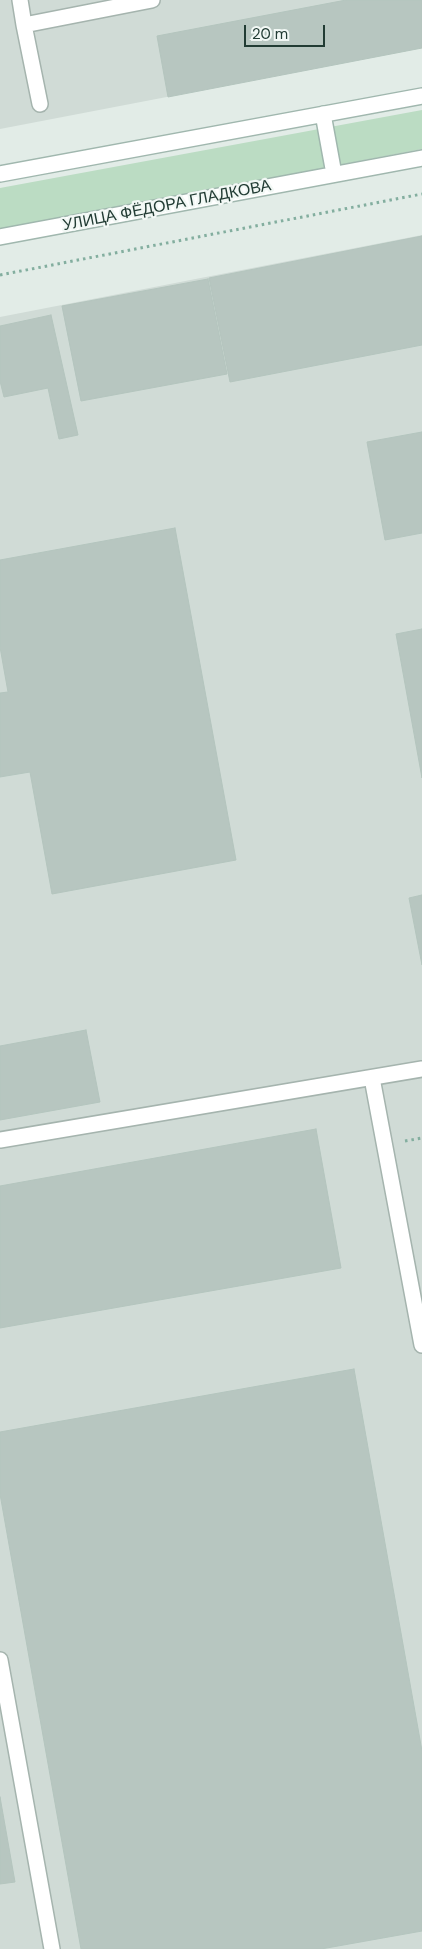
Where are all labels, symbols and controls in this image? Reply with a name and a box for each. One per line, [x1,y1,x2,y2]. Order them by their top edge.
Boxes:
scale bar [247,15,328,47]
text: 20 m [252,24,288,44]
street label: УЛИЦА ФЁДОРА ГЛАДКОВА [61,176,273,236]

